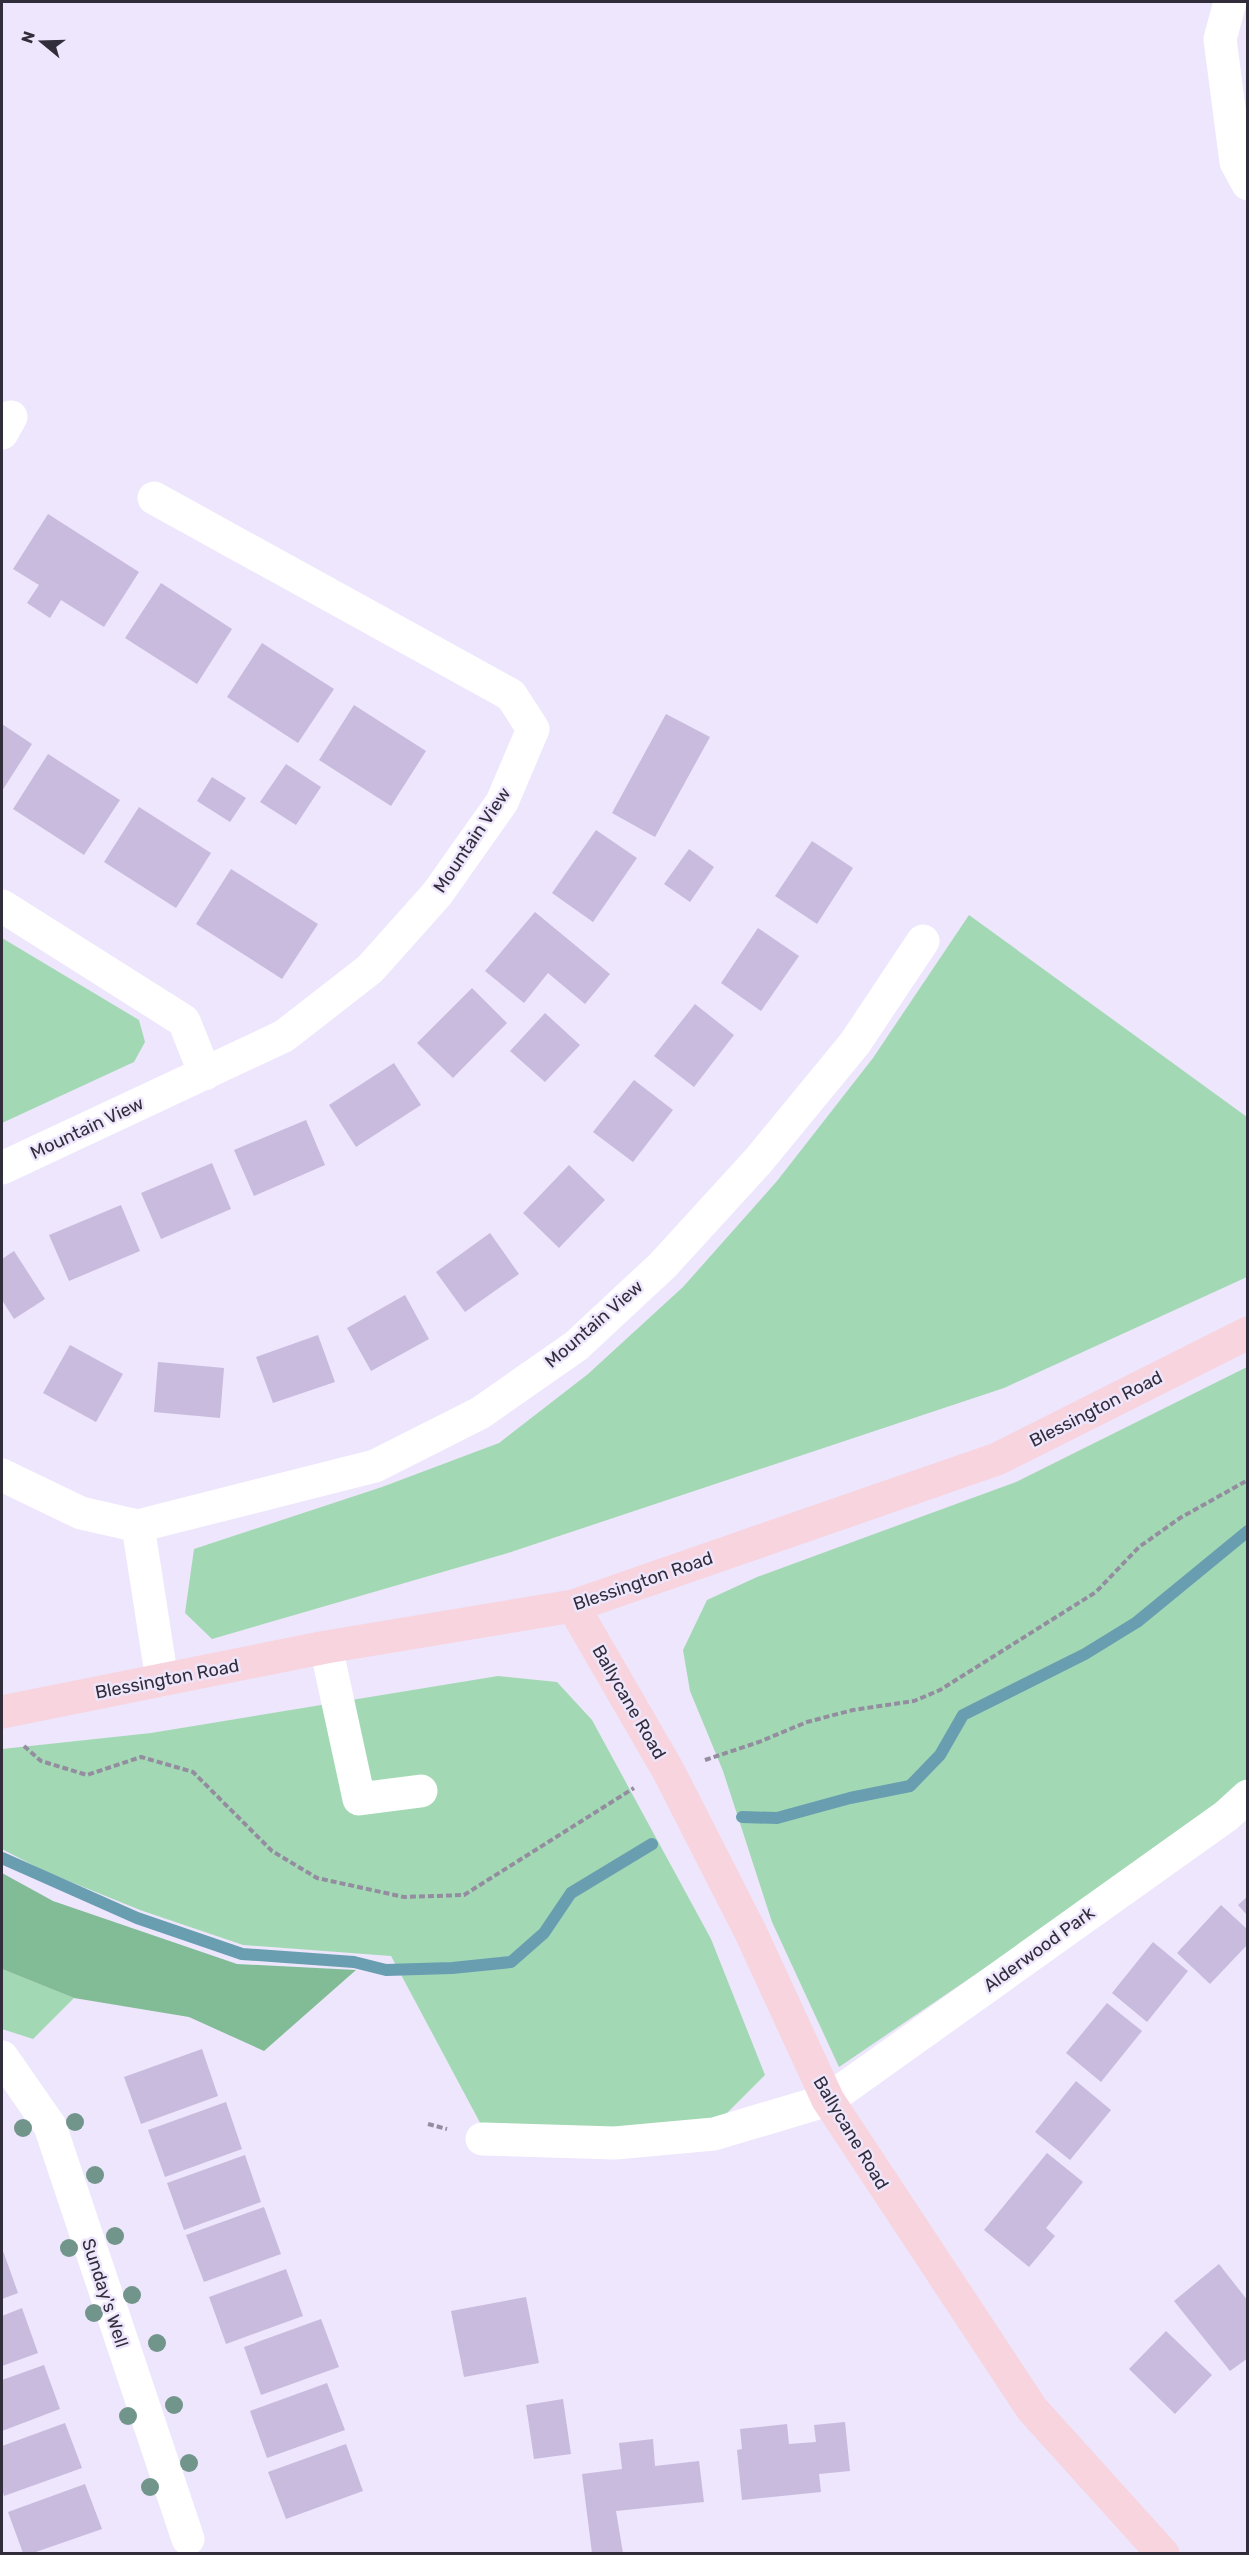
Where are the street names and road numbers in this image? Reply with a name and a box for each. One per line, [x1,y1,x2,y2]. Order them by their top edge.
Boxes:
street label: Mountain View [429,783,515,897]
street label: Mountain View [27,1092,147,1164]
street label: Mountain View [540,1275,648,1373]
street label: Blessington Road [1026,1366,1166,1452]
street label: Blessington Road [570,1547,716,1615]
street label: Ballycane Road [587,1641,671,1763]
street label: Blessington Road [93,1654,241,1704]
street label: Alderwood Park [979,1901,1099,1997]
street label: Ballycane Road [809,2072,893,2194]
street label: Sunday's Well [77,2236,133,2350]

